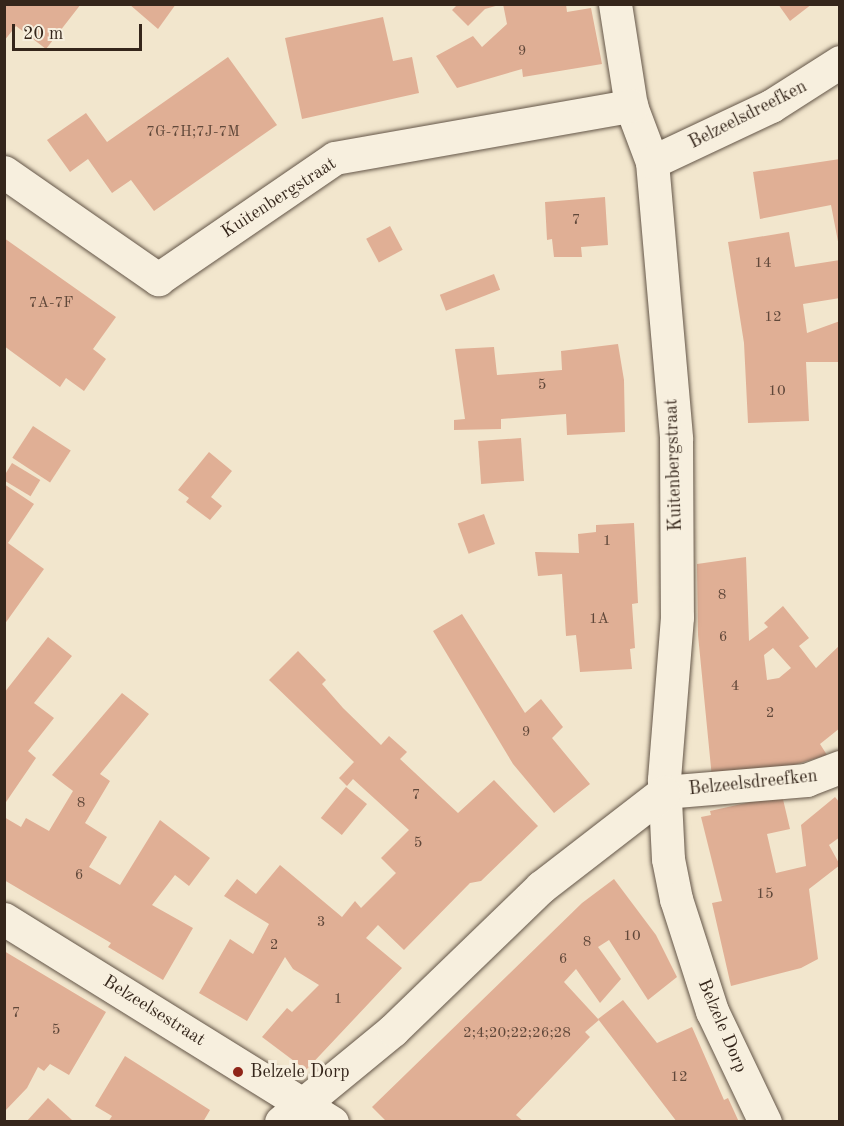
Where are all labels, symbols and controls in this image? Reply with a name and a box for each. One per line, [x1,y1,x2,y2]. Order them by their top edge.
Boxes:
scale bar [15,12,146,50]
text: 20 m [23,25,63,43]
house number: 9 [518,43,526,61]
street label: Belzeelsdreefken [685,76,811,154]
house number: 7G-7H;7J-7M [146,124,240,142]
street label: Kuitenbergstraat [218,153,340,243]
house number: 7 [572,212,580,230]
house number: 14 [754,255,772,273]
house number: 7A-7F [29,295,73,313]
house number: 12 [764,309,782,327]
house number: 5 [538,377,546,395]
house number: 10 [768,383,786,401]
street label: Kuitenbergstraat [661,398,687,532]
house number: 1 [603,533,611,551]
house number: 8 [718,587,726,605]
house number: 1A [589,611,609,629]
house number: 6 [719,629,727,647]
house number: 4 [731,678,739,696]
house number: 2 [766,705,774,723]
house number: 9 [522,724,530,742]
street label: Belzeelsdreefken [688,765,818,801]
house number: 7 [412,787,420,805]
house number: 8 [77,795,85,813]
house number: 5 [414,835,422,853]
house number: 6 [75,867,83,885]
house number: 15 [756,886,774,904]
house number: 3 [317,914,325,932]
house number: 10 [623,928,641,946]
house number: 8 [583,934,591,952]
house number: 2 [270,937,278,955]
house number: 6 [559,951,567,969]
street label: Belzeelsestraat [99,971,209,1051]
street label: Belzele Dorp [693,976,751,1076]
house number: 1 [334,991,342,1009]
house number: 7 [12,1005,20,1023]
house number: 5 [52,1022,60,1040]
house number: 2;4;20;22;26;28 [463,1025,571,1043]
place label: Belzele Dorp [250,1061,350,1083]
marker: Belzele Dorp [231,1065,245,1079]
house number: 12 [670,1069,688,1087]

